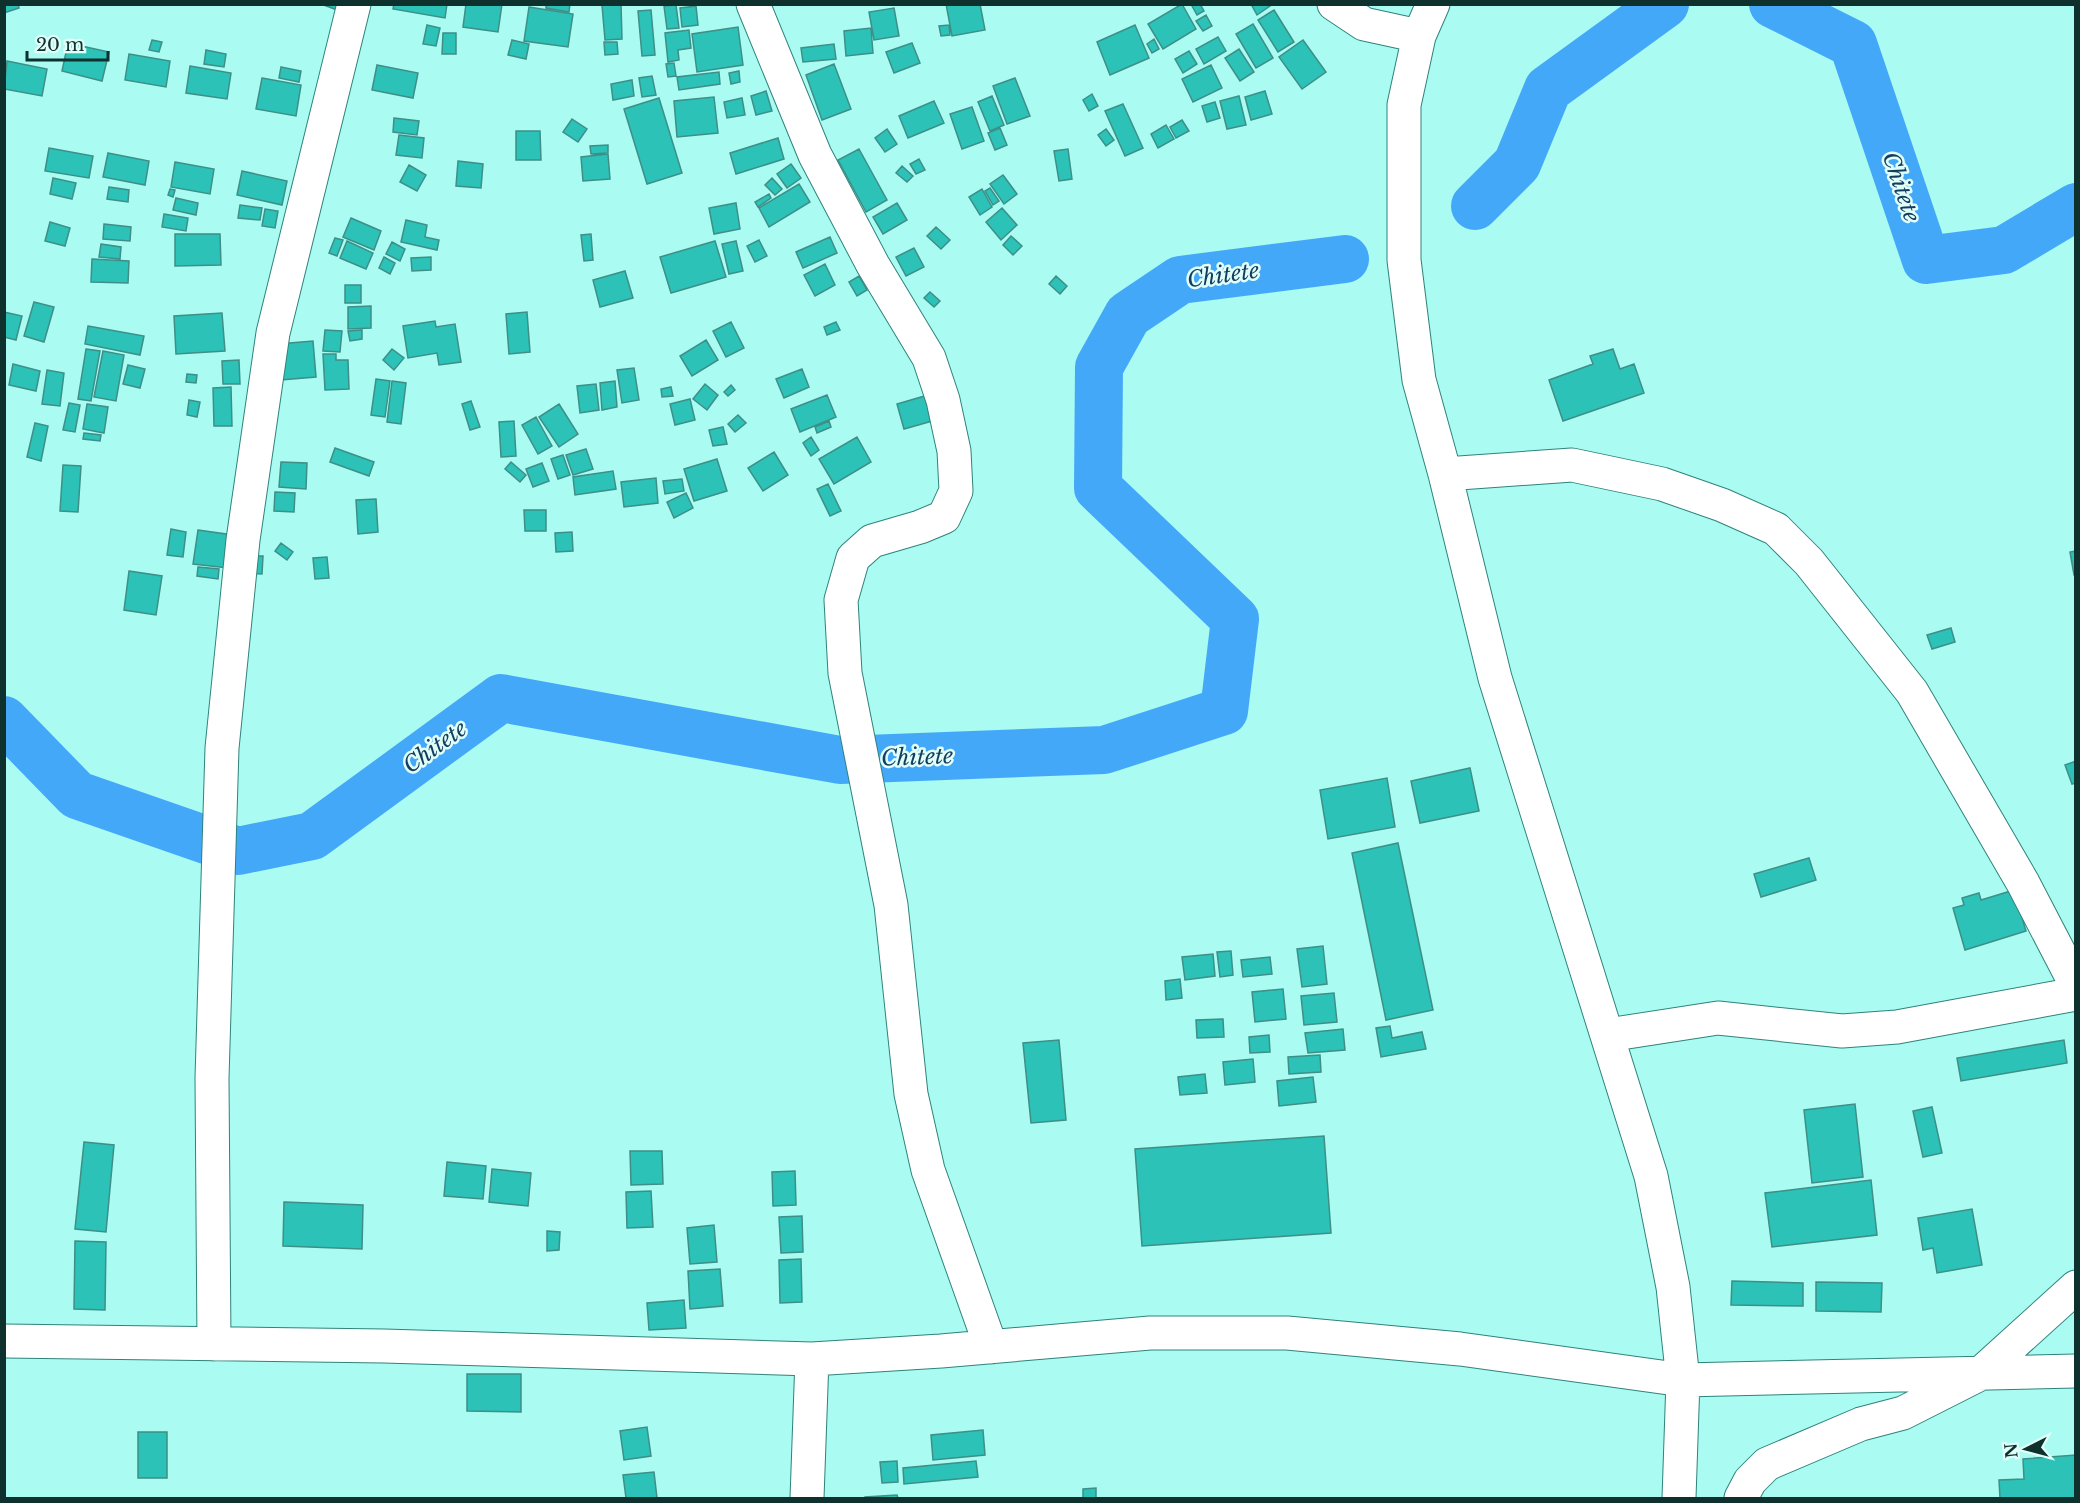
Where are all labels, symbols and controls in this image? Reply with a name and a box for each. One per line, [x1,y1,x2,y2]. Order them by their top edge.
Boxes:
scale bar [27,24,108,62]
text: 20 m [36,34,84,56]
water label: Chitete [1876,148,1926,226]
water label: Chitete [1185,257,1261,293]
water label: Chitete [398,715,472,779]
water label: Chitete [880,742,954,772]
north arrow [1996,1419,2056,1479]
text: N [2000,1442,2022,1459]

